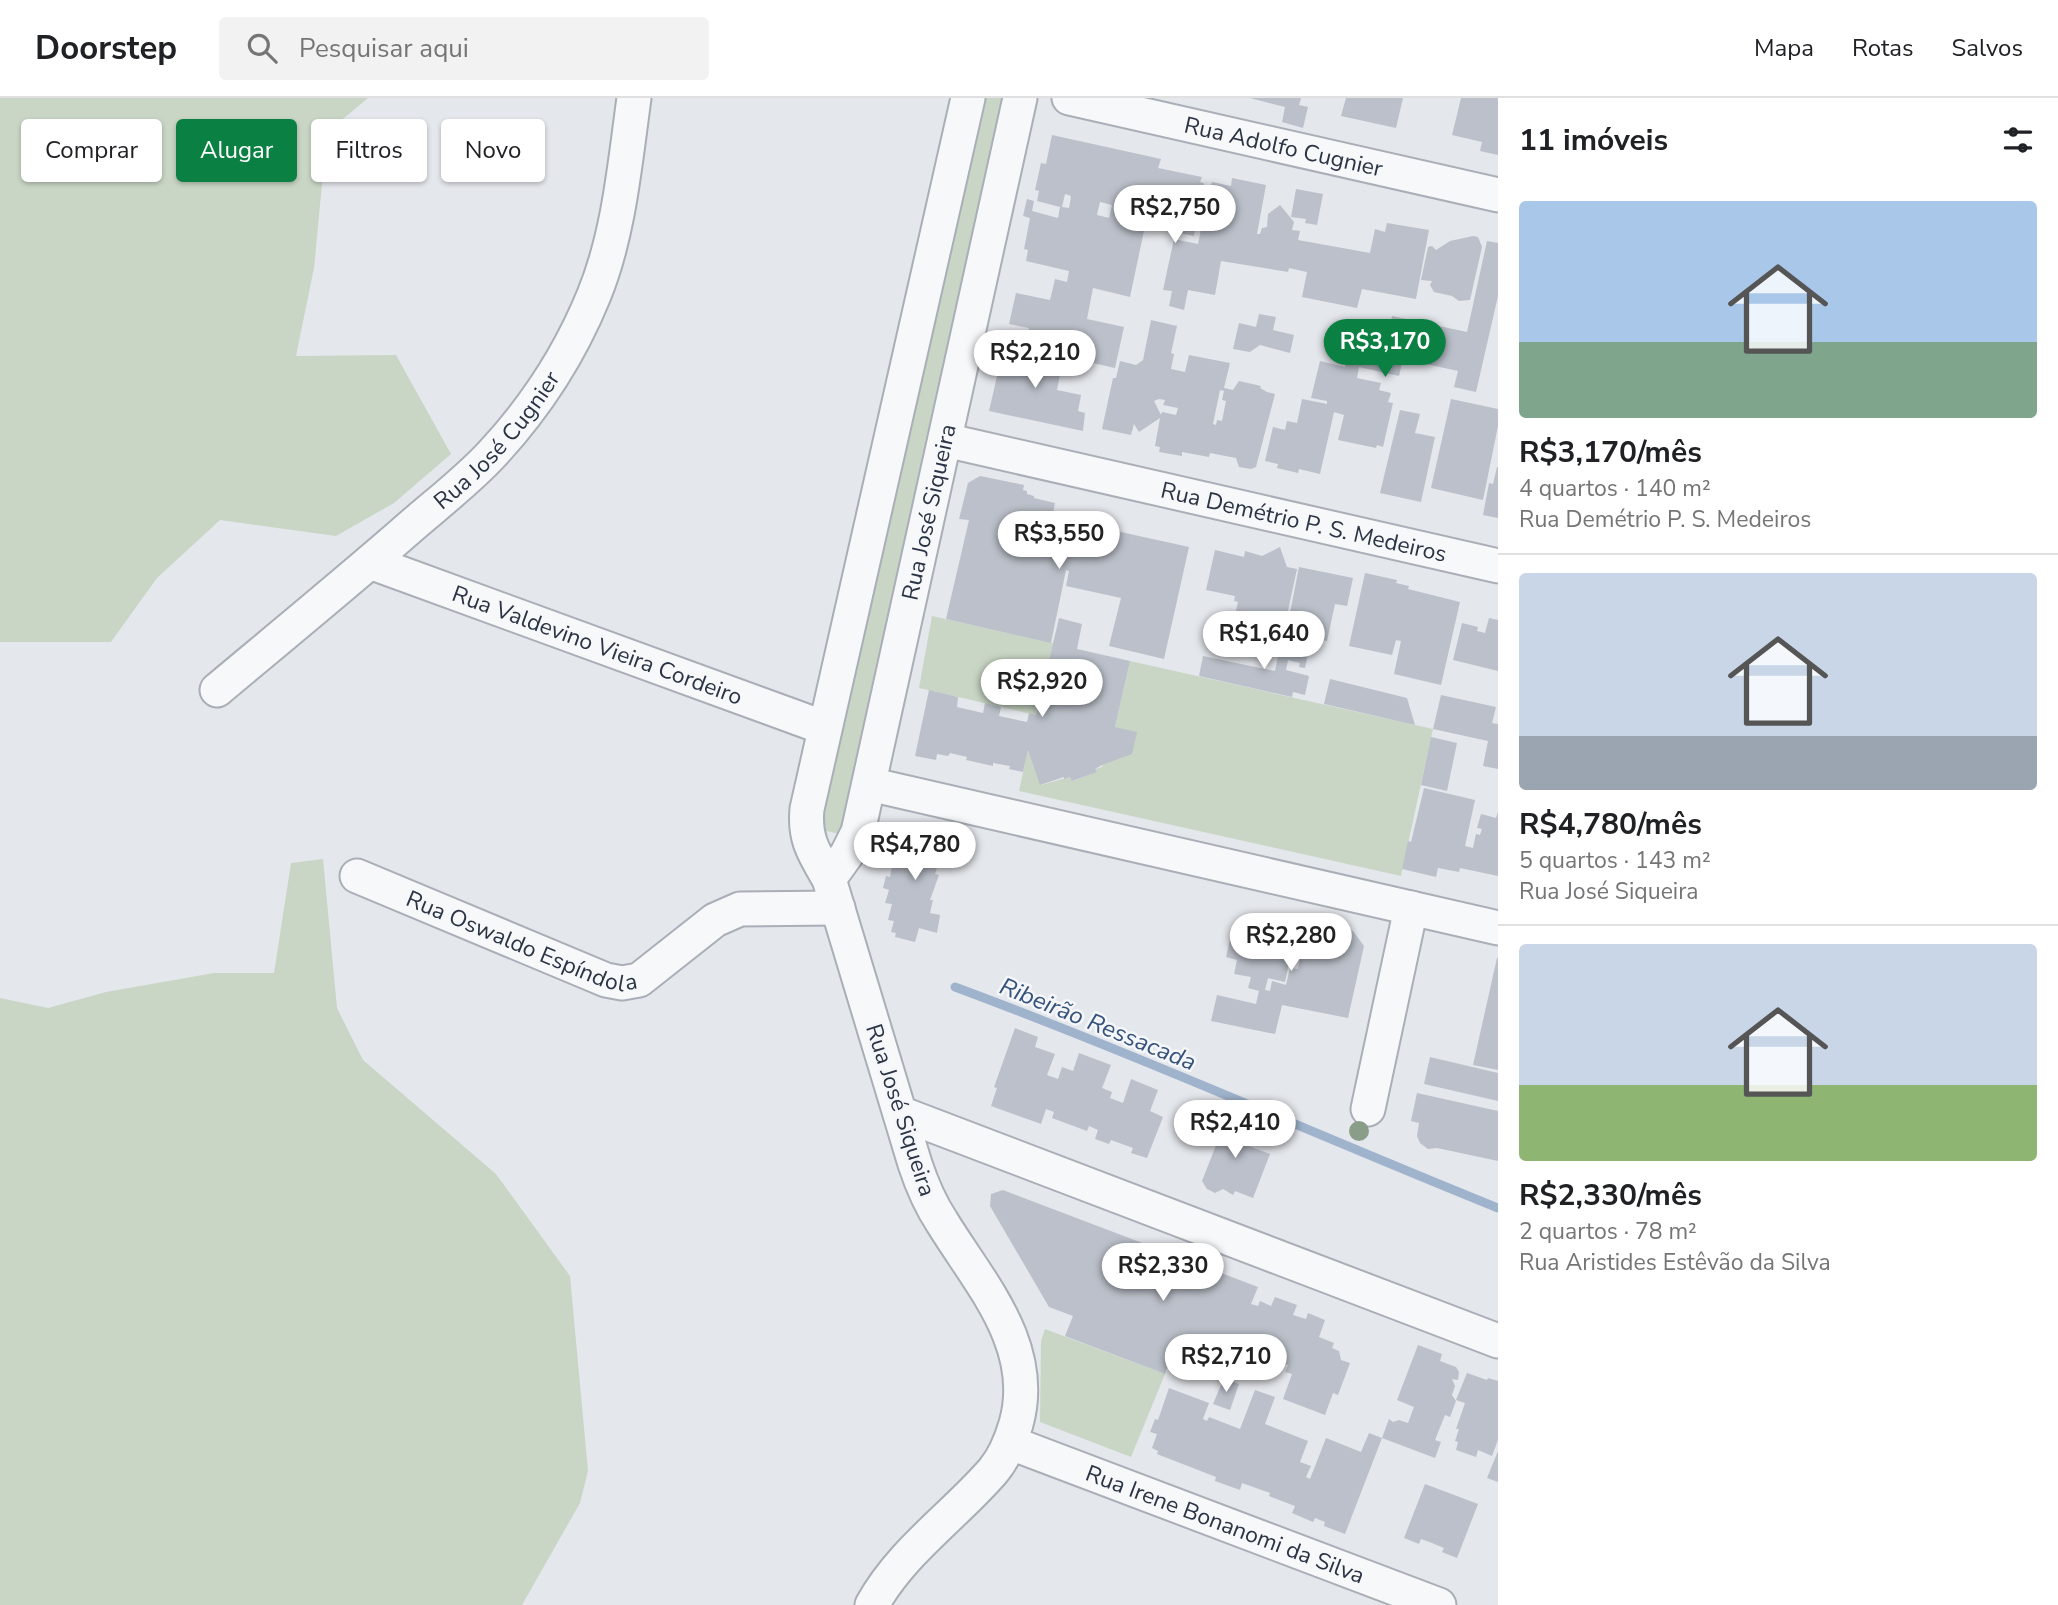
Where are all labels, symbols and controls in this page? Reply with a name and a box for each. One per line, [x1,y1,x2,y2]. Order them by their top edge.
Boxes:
search box [219,17,709,80]
text: Doorstep [35,26,177,71]
icon: search [243,29,281,67]
text: Pesquisar aqui [299,31,469,66]
text: Mapa [1754,32,1814,64]
text: Rotas [1852,32,1914,64]
text: Salvos [1952,32,2023,64]
street label: Rua Adolfo Cugnier [1181,110,1386,185]
chip: Comprar [21,119,162,182]
chip: Alugar [176,119,297,182]
chip: Filtros [311,119,427,182]
chip: Novo [441,119,545,182]
text: 11 imóveis [1519,120,1668,161]
icon: filters [1999,121,2037,159]
pin: R$2,750 [1110,186,1240,245]
text: R$2,750 [1130,192,1220,223]
icon: home [1715,246,1841,372]
pin: R$3,170 [1320,320,1450,379]
text: R$3,170 [1340,326,1430,357]
pin: R$2,210 [970,330,1100,390]
text: R$2,210 [990,337,1080,368]
street label: Rua José Cugnier [427,365,568,517]
street label: Rua José Siqueira [895,421,964,603]
text: R$3,170/mês [1519,432,1702,473]
text: 4 quartos · 140 m² [1519,473,1711,504]
street label: Rua Demétrio P. S. Medeiros [1158,475,1450,570]
text: Rua Demétrio P. S. Medeiros [1519,504,1811,535]
pin: R$3,550 [994,512,1124,571]
text: R$3,550 [1014,518,1104,549]
street label: Rua Valdevino Vieira Cordeiro [448,578,747,713]
pin: R$1,640 [1199,612,1329,671]
text: R$1,640 [1219,618,1309,649]
icon: home [1715,618,1841,744]
pin: R$2,920 [977,660,1107,719]
text: R$2,920 [997,666,1087,697]
text: R$4,780/mês [1519,804,1702,845]
pin: R$4,780 [850,822,980,882]
text: R$4,780 [870,829,960,860]
text: 5 quartos · 143 m² [1519,845,1711,876]
text: Rua José Siqueira [1519,876,1699,907]
street label: Rua Oswaldo Espíndola [401,883,640,999]
pin: R$2,280 [1226,914,1356,973]
text: R$2,280 [1246,920,1336,951]
water label: Ribeirão Ressacada [995,970,1201,1078]
icon: home [1715,989,1841,1115]
street label: Rua José Siqueira [858,1020,943,1200]
pin: R$2,410 [1170,1100,1300,1160]
text: R$2,410 [1190,1107,1280,1138]
text: R$2,330/mês [1519,1175,1702,1216]
text: 2 quartos · 78 m² [1519,1216,1697,1247]
pin: R$2,330 [1098,1244,1228,1303]
text: Rua Aristides Estêvão da Silva [1519,1247,1831,1278]
text: R$2,330 [1118,1250,1208,1281]
pin: R$2,710 [1161,1334,1291,1394]
text: R$2,710 [1181,1341,1271,1372]
street label: Rua Irene Bonanomi da Silva [1081,1458,1369,1591]

